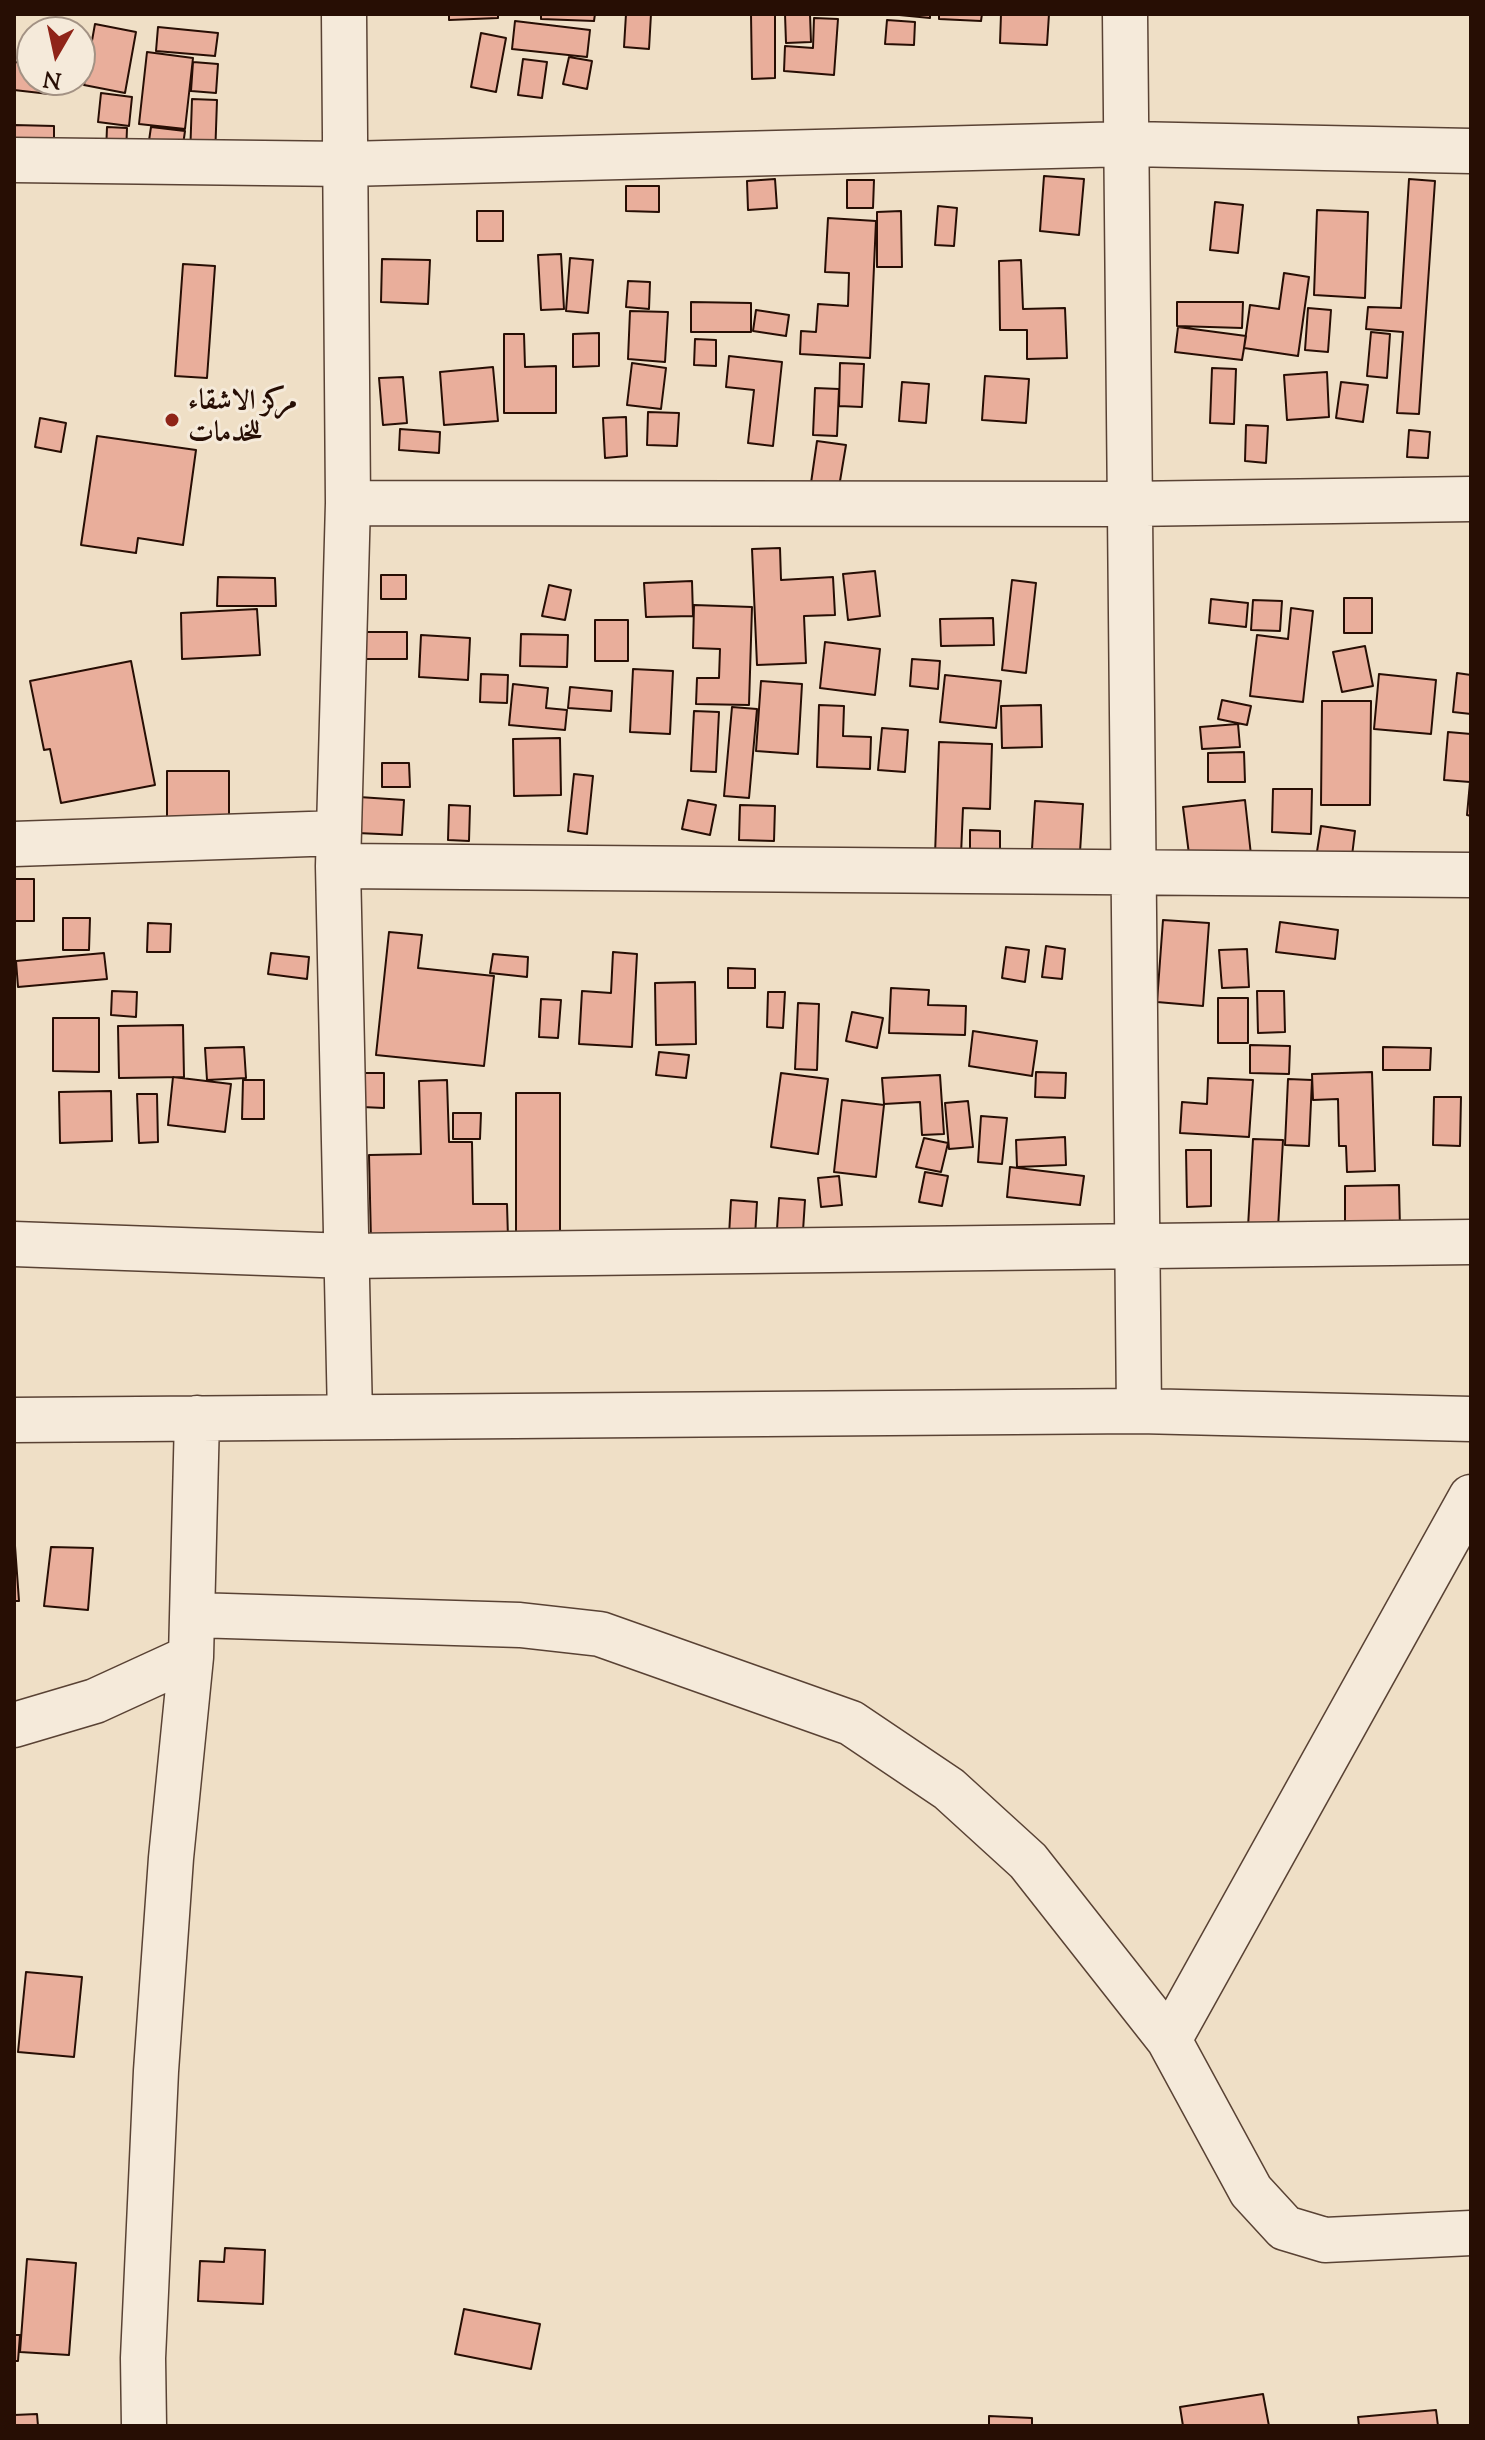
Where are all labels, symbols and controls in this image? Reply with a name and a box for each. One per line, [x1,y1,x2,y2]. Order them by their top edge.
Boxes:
north arrow [16,16,96,96]
text: N [41,61,64,95]
place label: مركز الاشقاء للخدمات [188,387,297,453]
marker: مركز الاشقاء للخدمات [163,411,181,429]

